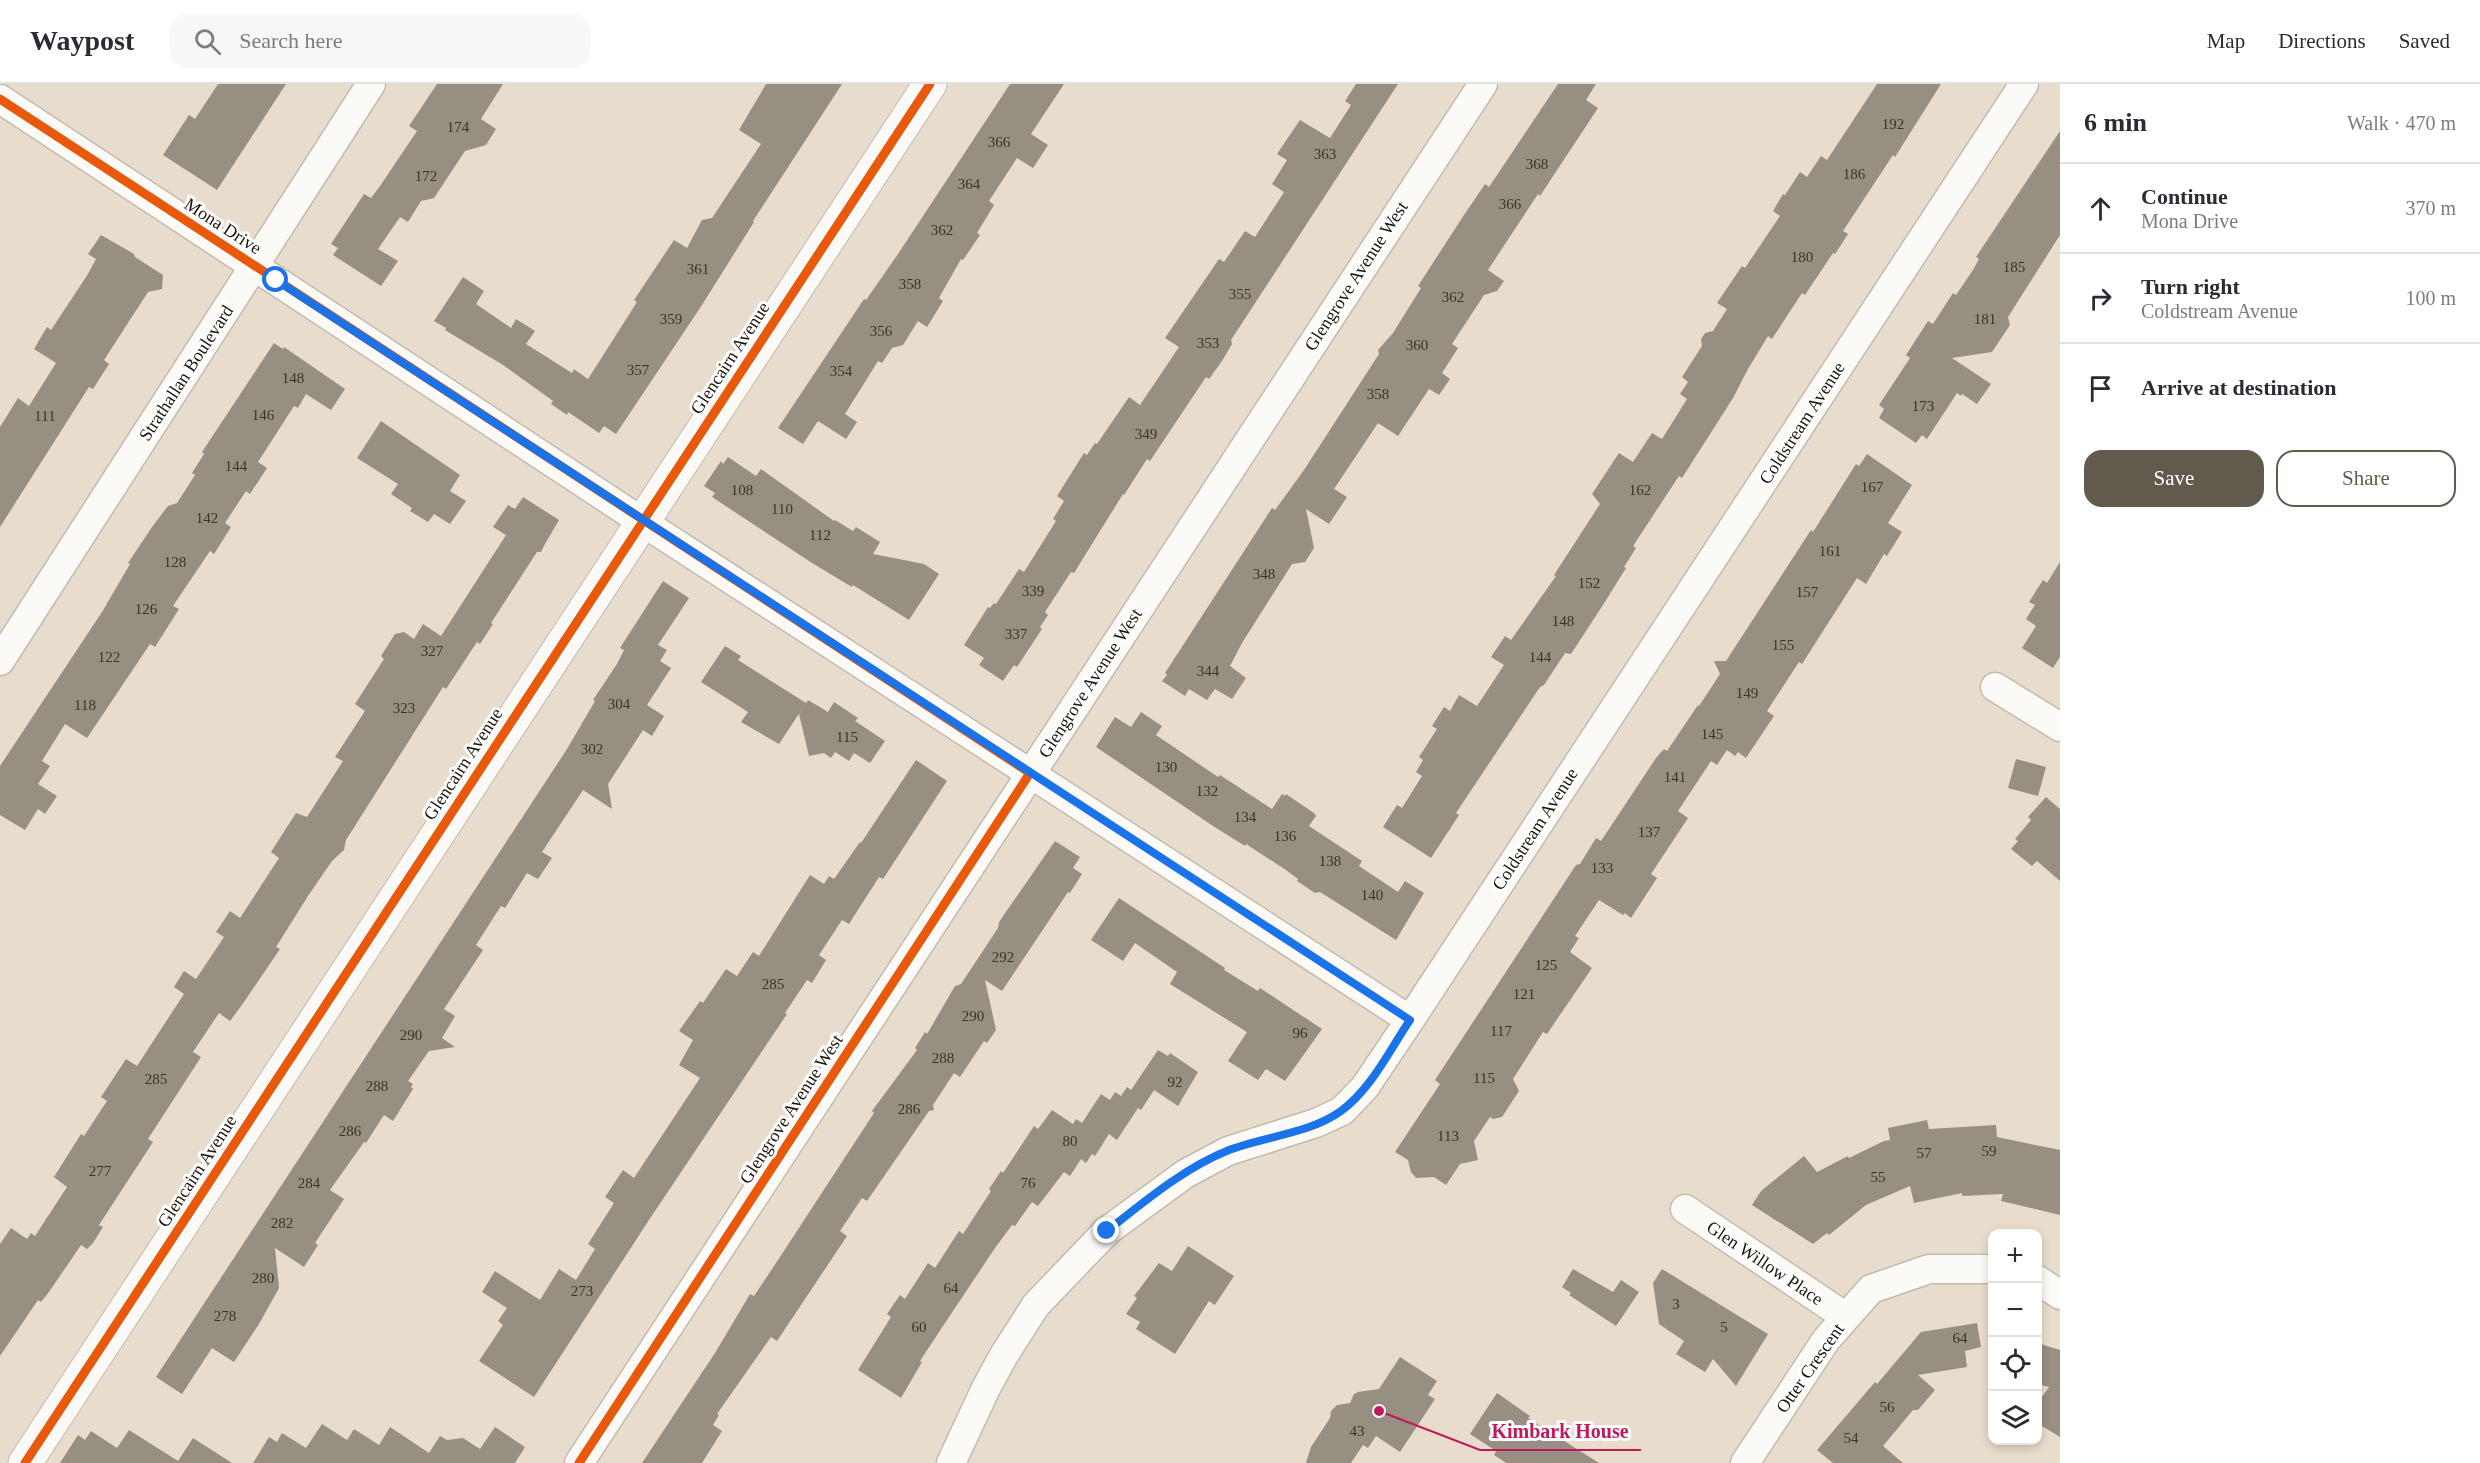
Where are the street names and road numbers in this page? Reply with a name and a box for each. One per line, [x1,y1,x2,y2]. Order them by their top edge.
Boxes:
street label: Mona Drive [181,194,265,258]
street label: Glengrove Avenue West [1300,198,1412,354]
street label: Glencairn Avenue [686,298,774,418]
street label: Strathallan Boulevard [135,302,237,444]
street label: Coldstream Avenue [1755,358,1849,488]
street label: Glengrove Avenue West [1034,605,1146,761]
street label: Glencairn Avenue [419,704,507,824]
street label: Coldstream Avenue [1488,764,1582,894]
street label: Glengrove Avenue West [735,1031,847,1187]
street label: Glencairn Avenue [153,1111,241,1231]
street label: Glen Willow Place [1703,1217,1827,1309]
street label: Otter Crescent [1772,1319,1848,1417]

